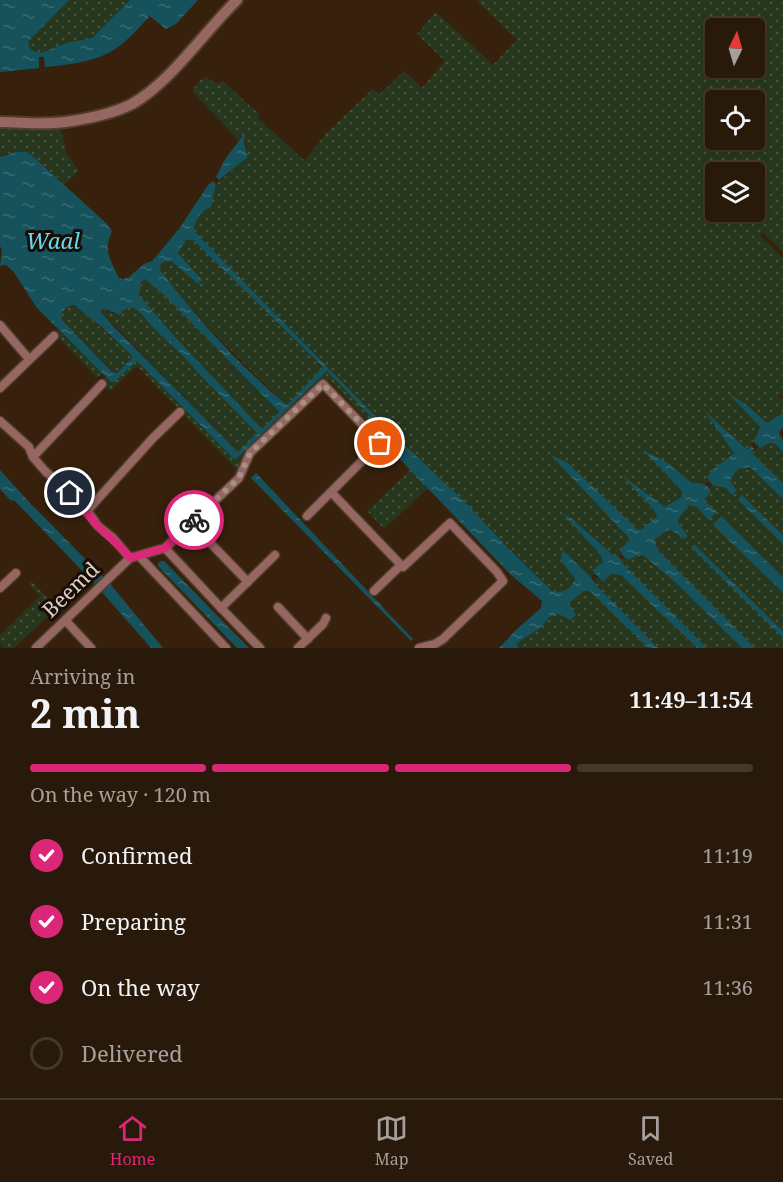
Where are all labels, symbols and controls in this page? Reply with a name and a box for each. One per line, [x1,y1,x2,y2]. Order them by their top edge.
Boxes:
north arrow [705,18,765,78]
map controls [705,18,765,222]
button: locate [705,90,765,150]
button: layers [705,162,765,222]
water label: Waal [26,225,80,255]
pin [354,417,405,468]
icon: bag [363,426,396,459]
pin [44,467,95,518]
icon: home [53,476,86,509]
courier [164,490,224,550]
icon: bike [178,504,211,537]
street label: Beemd [36,555,105,623]
text: Arriving in [30,663,135,690]
text: 11:49–11:54 [629,684,753,714]
text: 2 min [30,686,140,739]
text: On the way · 120 m [30,781,211,808]
icon: check [30,839,63,872]
text: Confirmed [81,840,192,870]
text: 11:19 [703,842,753,869]
icon: check [30,905,63,938]
text: Preparing [81,906,186,936]
text: 11:31 [703,908,753,935]
icon: check [30,971,63,1004]
text: On the way [81,972,200,1002]
text: 11:36 [703,974,753,1001]
text: Delivered [81,1038,183,1068]
tab: Home [110,1112,155,1170]
tab: Map [375,1112,409,1170]
tab: Saved [628,1112,673,1170]

